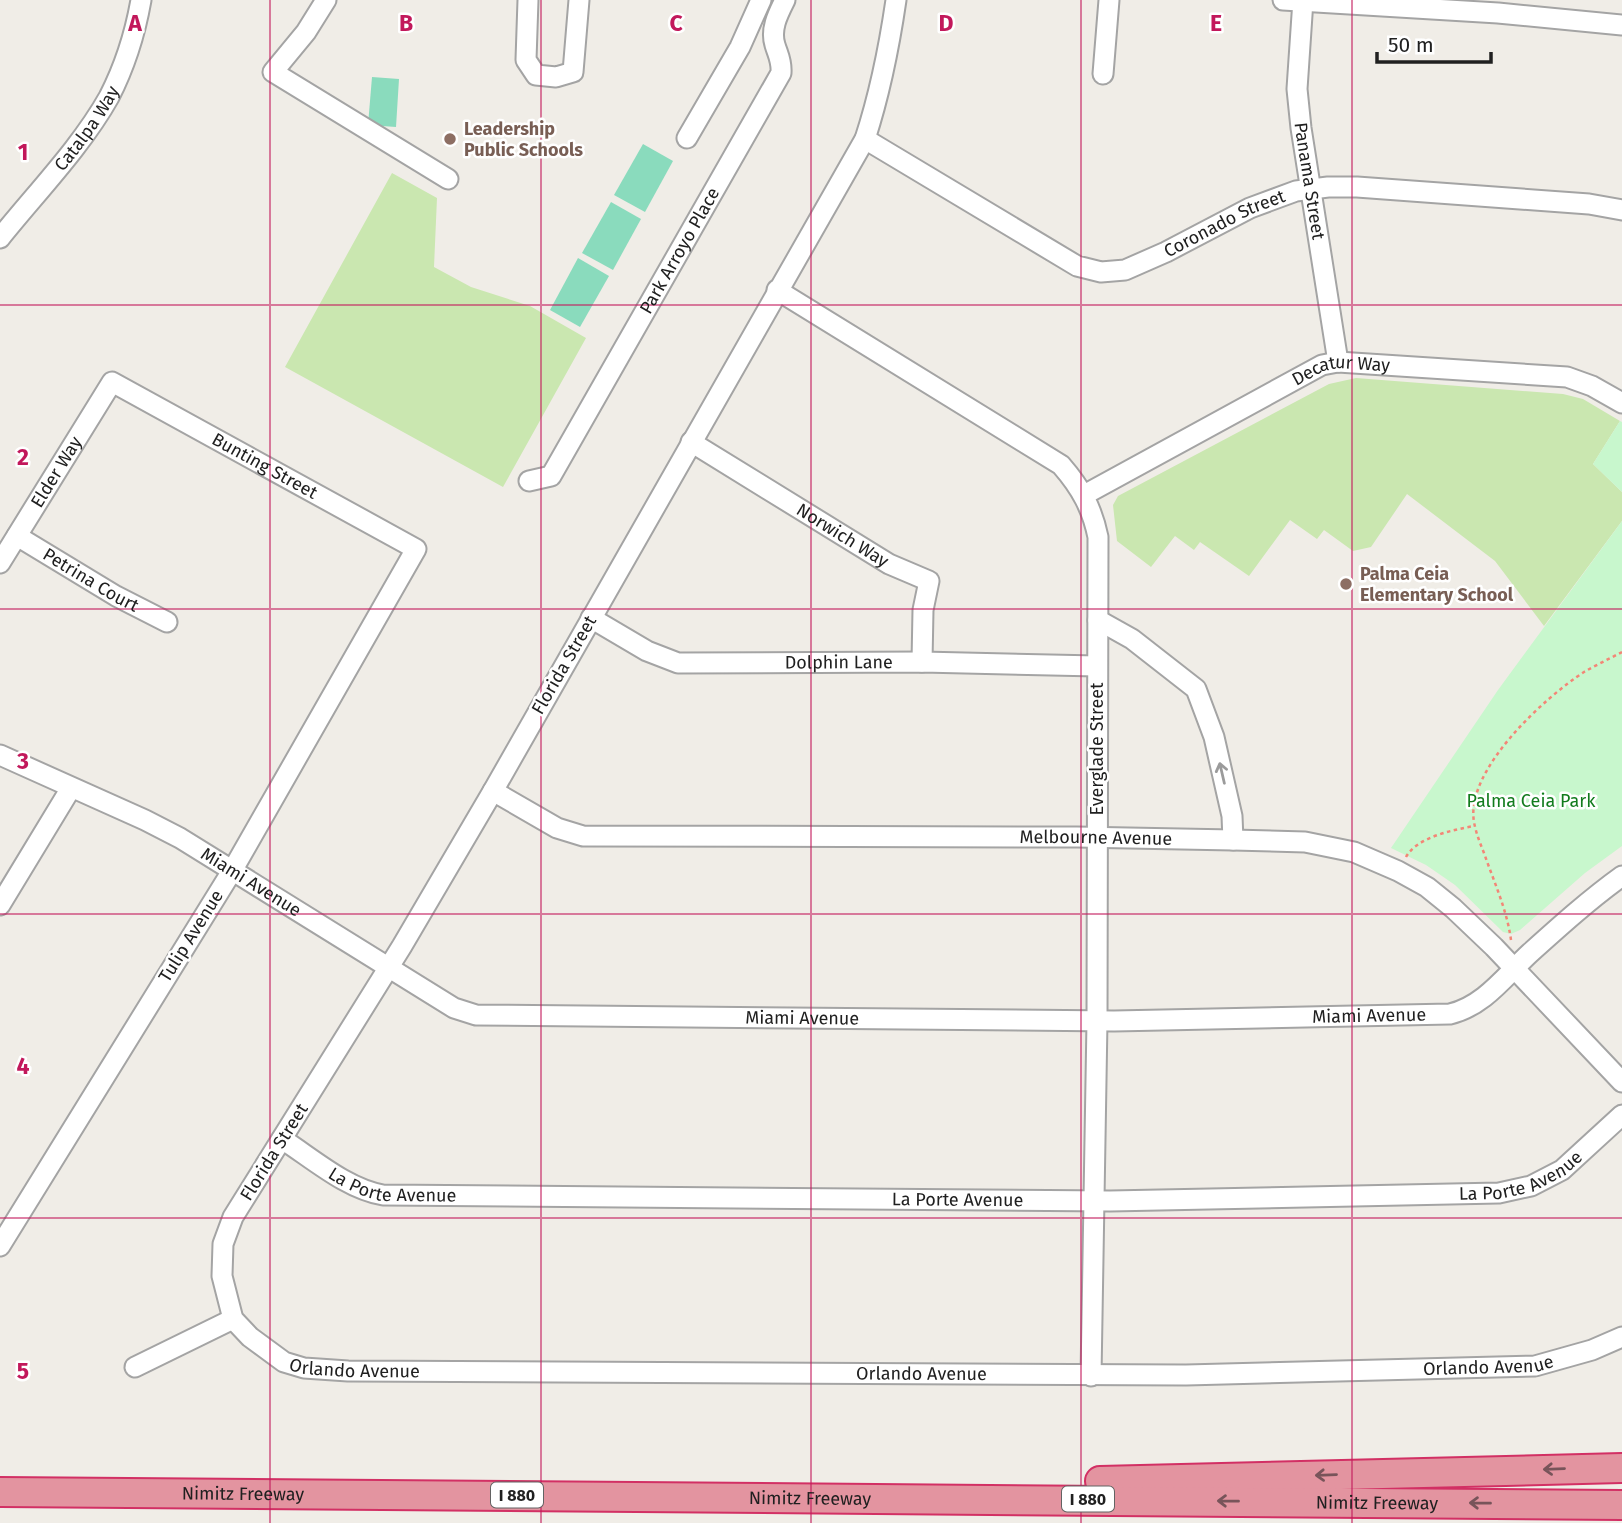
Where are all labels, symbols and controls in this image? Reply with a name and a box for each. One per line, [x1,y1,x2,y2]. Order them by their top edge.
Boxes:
text: A [127,9,142,37]
text: B [399,9,413,37]
text: C [669,9,683,37]
text: D [939,9,954,37]
text: E [1210,9,1222,37]
scale bar [1377,21,1491,65]
text: 50 m [1388,32,1434,58]
street label: Catalpa Way [50,82,124,175]
place label: Leadership Public Schools [464,118,583,161]
street label: Panama Street [1289,121,1330,242]
marker: Leadership Public Schools [442,131,458,147]
text: 1 [18,138,28,166]
street label: Park Arroyo Place [635,184,724,318]
street label: Coronado Street [1160,185,1289,262]
street label: Decatur Way [1288,351,1391,390]
street label: Bunting Street [208,428,322,504]
street label: Elder Way [26,432,87,512]
text: 2 [17,443,29,471]
street label: Norwich Way [792,499,893,572]
street label: Petrina Court [39,543,143,617]
place label: Palma Ceia Elementary School [1360,563,1514,606]
marker: Palma Ceia Elementary School [1338,576,1354,592]
street label: Florida Street [527,611,601,718]
street label: Dolphin Lane [785,651,893,674]
street label: Everglade Street [1086,682,1108,816]
text: 3 [16,747,29,775]
one-way arrow [1215,762,1228,785]
park label: Palma Ceia Park [1467,790,1596,812]
street label: Melbourne Avenue [1019,826,1172,850]
street label: Miami Avenue [197,843,305,922]
street label: Tulip Avenue [154,886,228,986]
street label: Miami Avenue [1312,1004,1426,1028]
street label: Miami Avenue [745,1007,859,1030]
text: 4 [17,1052,30,1080]
street label: Florida Street [235,1099,313,1205]
street label: La Porte Avenue [1459,1146,1587,1205]
street label: La Porte Avenue [324,1163,456,1207]
street label: La Porte Avenue [892,1188,1023,1211]
street label: Orlando Avenue [1423,1350,1556,1380]
street label: Orlando Avenue [287,1353,420,1382]
text: 5 [17,1357,29,1385]
street label: Orlando Avenue [856,1362,987,1385]
one-way arrow [1543,1463,1566,1476]
one-way arrow [1315,1469,1338,1482]
street label: Nimitz Freeway [182,1482,304,1505]
road number: I 880 [491,1483,543,1508]
road number: I 880 [1062,1486,1114,1512]
street label: Nimitz Freeway [749,1487,871,1510]
street label: Nimitz Freeway [1316,1492,1438,1515]
one-way arrow [1217,1494,1240,1508]
one-way arrow [1469,1497,1492,1510]

